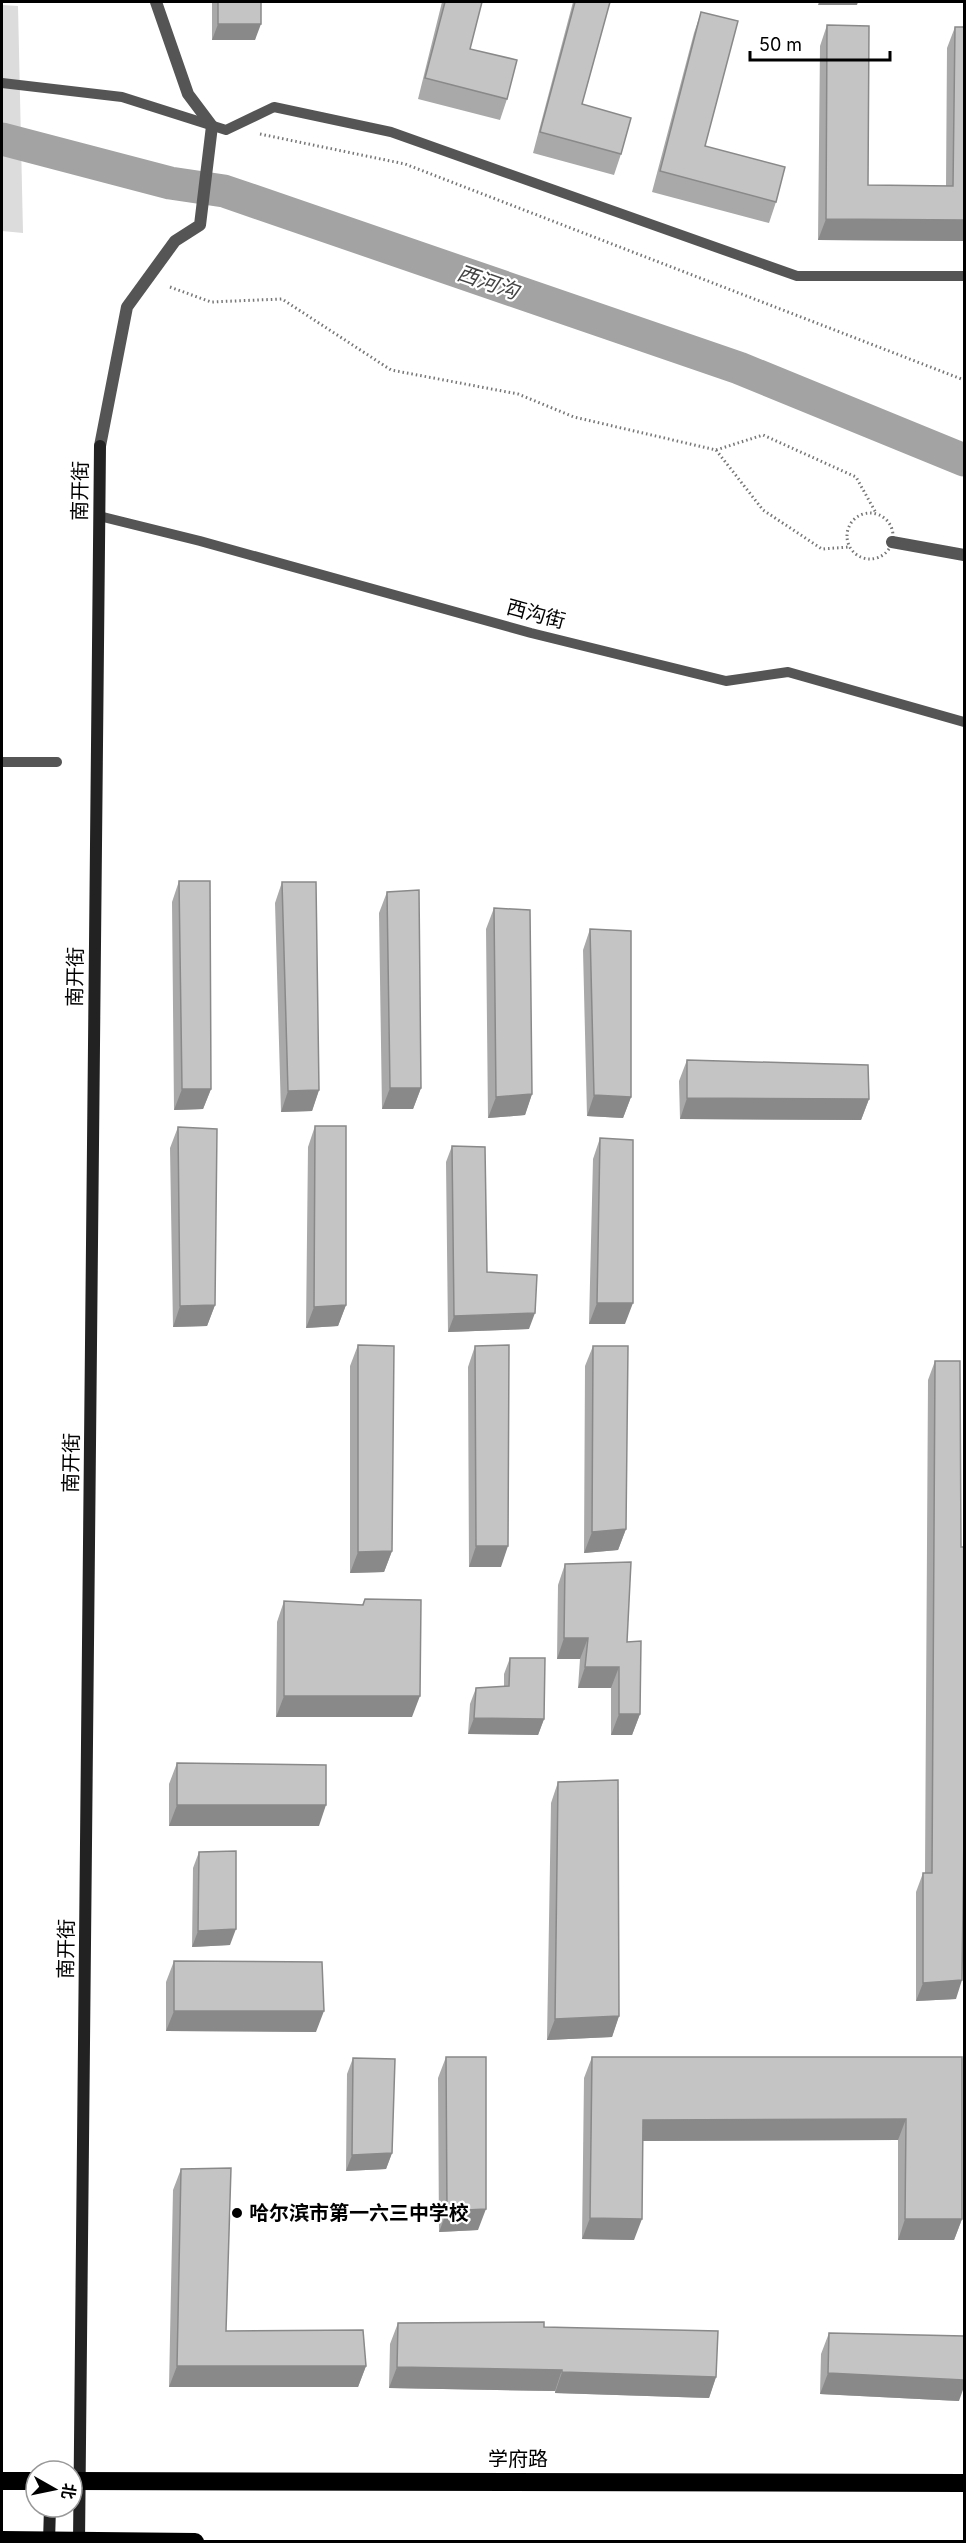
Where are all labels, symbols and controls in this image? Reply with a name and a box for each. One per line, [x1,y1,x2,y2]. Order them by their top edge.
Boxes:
scale bar [750,24,890,62]
text: 50 m [759,34,802,55]
water label: 西河沟 [454,260,524,305]
street label: 南开街 [67,461,93,521]
street label: 西沟街 [504,595,568,633]
street label: 南开街 [62,947,88,1007]
street label: 南开街 [58,1433,84,1493]
street label: 南开街 [53,1919,79,1979]
place label: 哈尔滨市第一六三中学校 [249,2201,469,2225]
marker: 哈尔滨市第一六三中学校 [230,2206,244,2220]
street label: 学府路 [488,2447,548,2471]
north arrow [24,2459,84,2519]
text: 北 [58,2482,80,2501]

